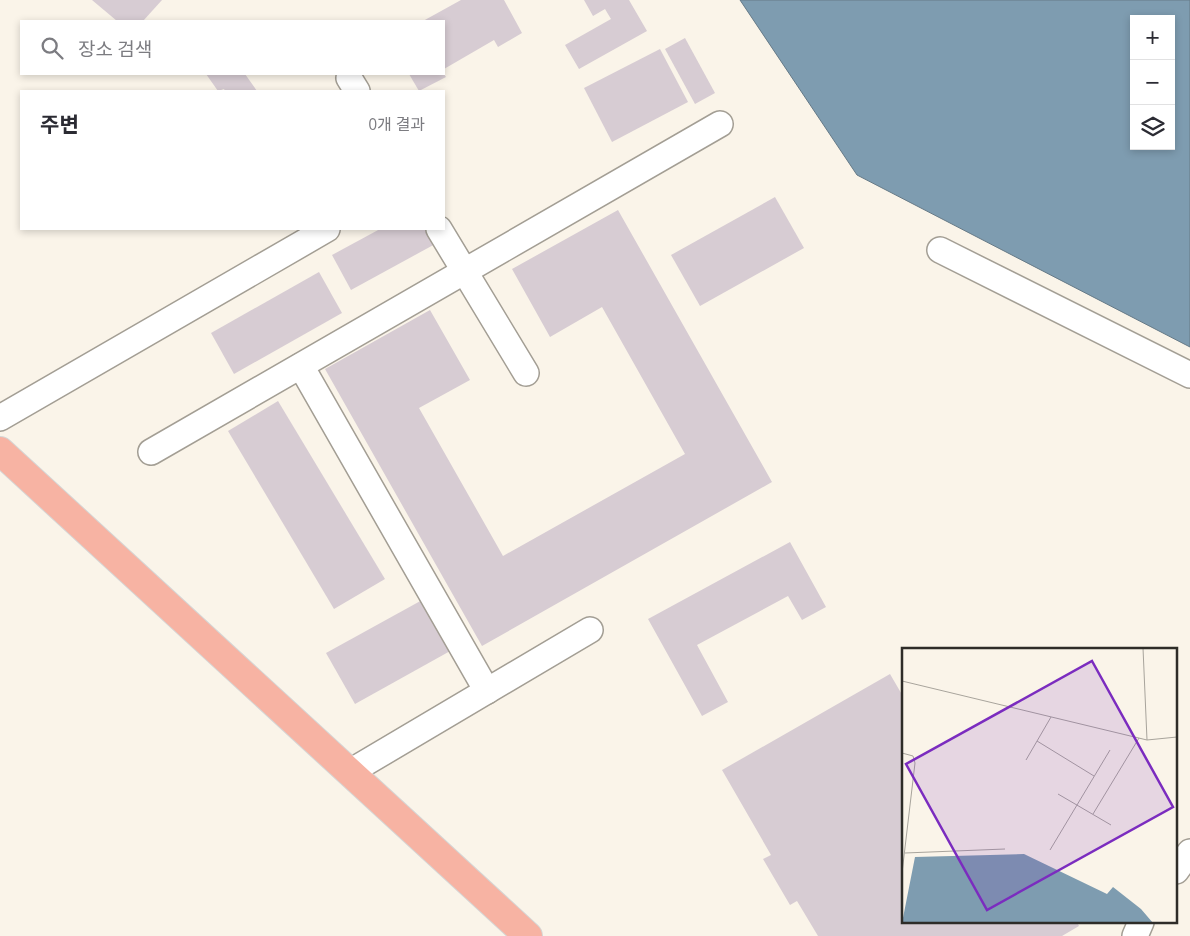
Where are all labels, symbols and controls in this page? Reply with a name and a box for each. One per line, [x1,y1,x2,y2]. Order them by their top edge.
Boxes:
map controls [1130,15,1175,150]
button: + [1130,15,1175,60]
search box [20,20,445,75]
icon: search [38,34,66,62]
text: 장소 검색 [78,38,152,60]
button: − [1130,60,1175,105]
button: layers [1130,105,1175,150]
text: 주변 [40,112,79,136]
text: 0개 결과 [368,115,425,133]
inset map [902,648,1178,924]

